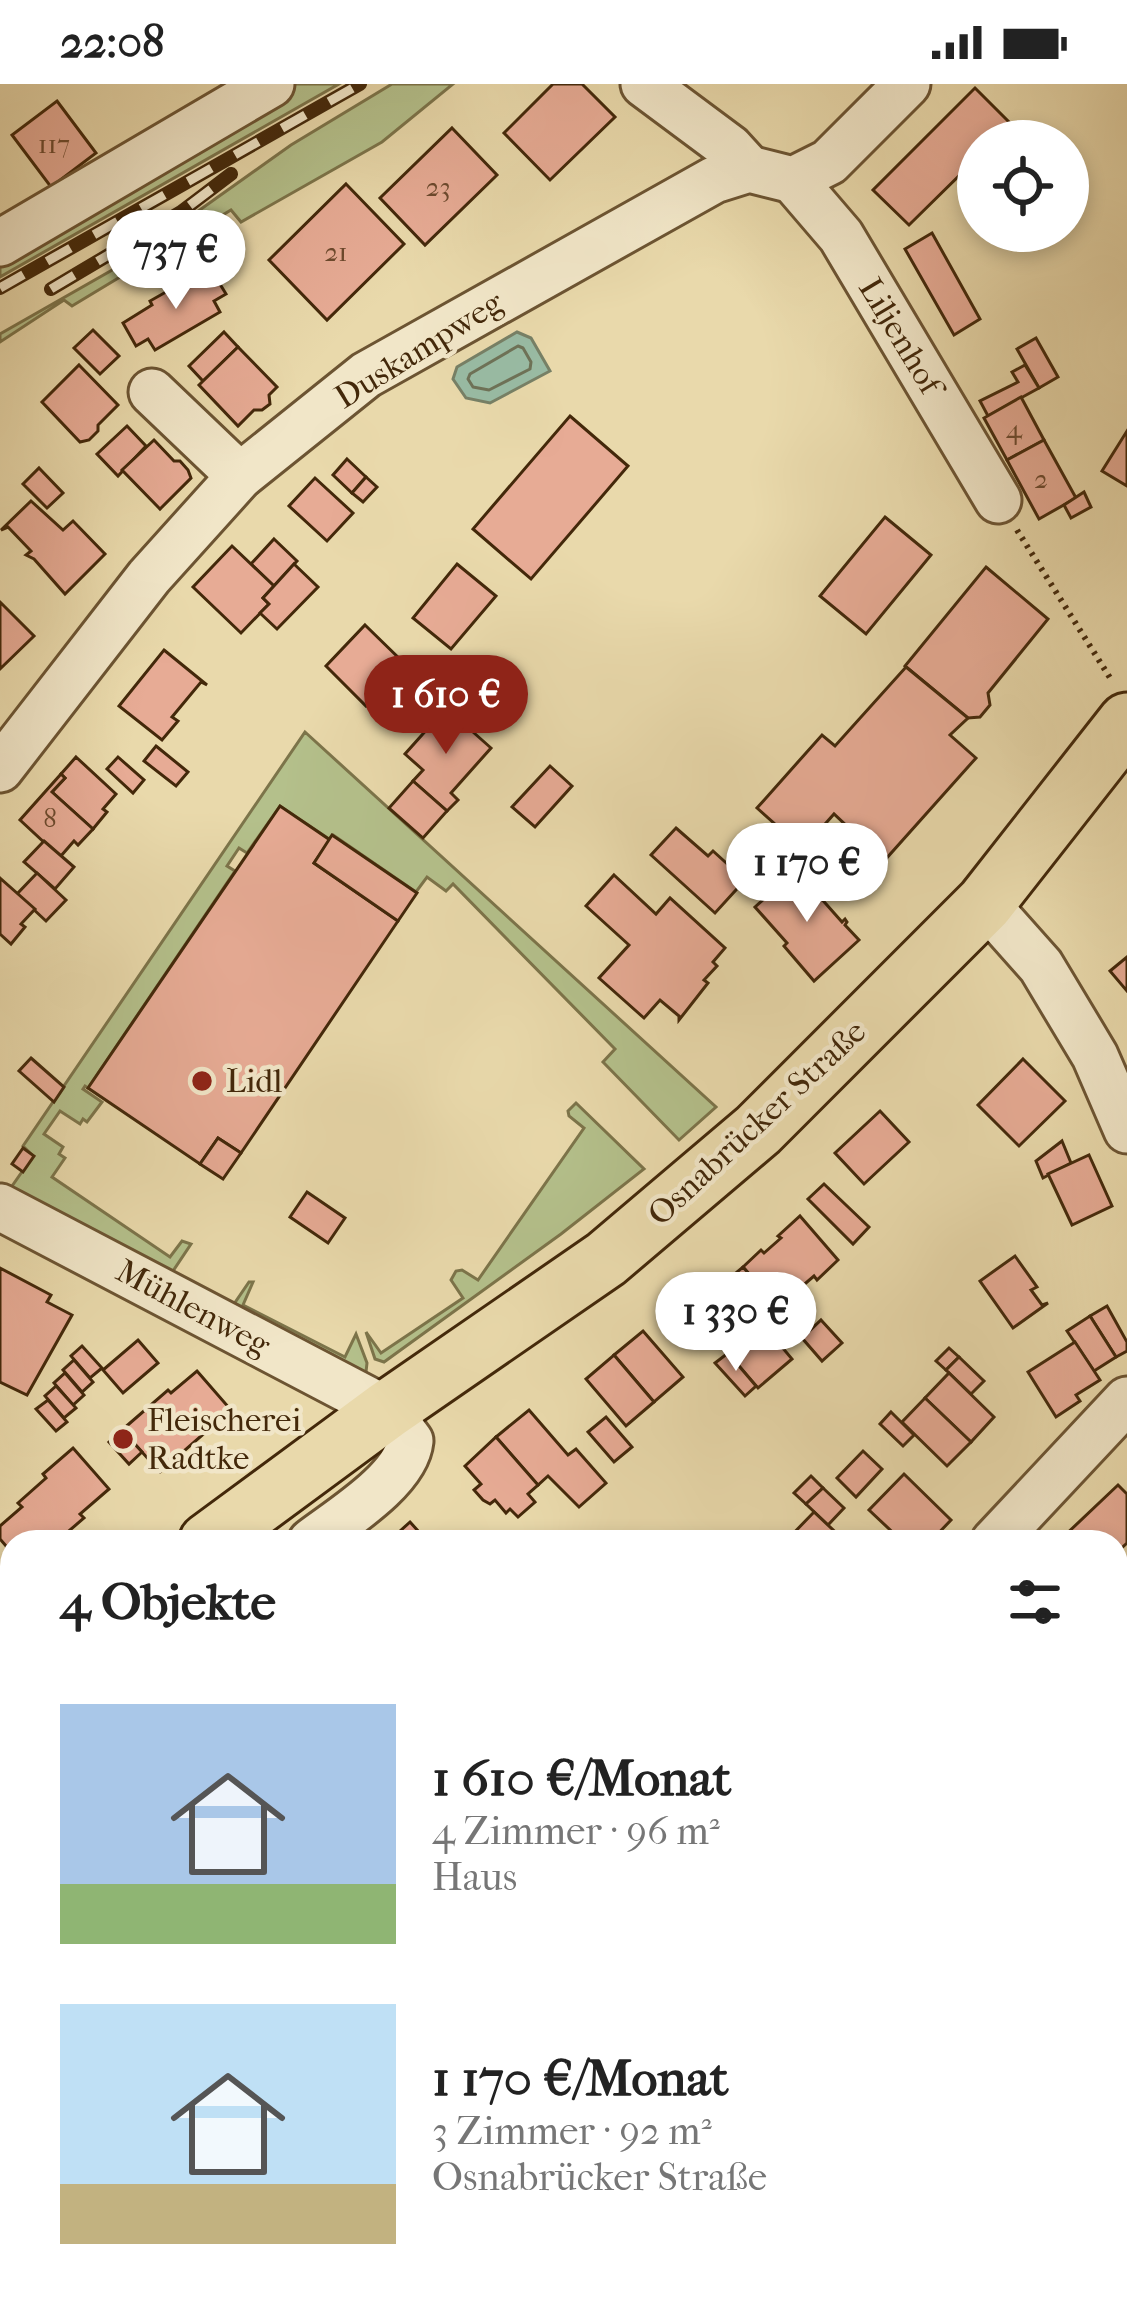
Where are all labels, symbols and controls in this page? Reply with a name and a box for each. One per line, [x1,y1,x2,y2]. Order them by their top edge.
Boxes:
text: 22:08 [60,16,165,69]
map controls [957,120,1089,252]
button: locate [957,120,1089,252]
house number: 117 [38,128,70,160]
house number: 23 [426,171,450,203]
pin: 737 € [92,210,260,312]
text: 737 € [133,226,219,272]
house number: 21 [324,236,348,268]
street label: Liljenhof [850,271,953,407]
street label: Duskampweg [328,283,511,417]
house number: 4 [1006,413,1023,445]
house number: 2 [1034,463,1048,495]
pin: 1 610 € [335,655,557,757]
text: 1 610 € [391,671,501,717]
house number: 8 [43,802,57,834]
pin: 1 170 € [696,823,918,925]
text: 1 170 € [753,839,861,885]
street label: Osnabrücker Straße [640,1012,874,1234]
place label: Lidl [226,1062,282,1101]
marker: Lidl [189,1068,215,1094]
street label: Mühlenweg [109,1251,277,1365]
pin: 1 330 € [625,1272,847,1374]
text: 1 330 € [682,1288,790,1334]
place label: Fleischerei Radtke [147,1401,301,1478]
marker: Fleischerei Radtke [110,1426,136,1452]
icon: filters [1002,1569,1068,1635]
text: 4 Objekte [60,1572,276,1632]
text: 1 610 €/Monat [432,1748,731,1808]
icon: home [156,1752,300,1896]
text: 4 Zimmer · 96 m² [432,1808,720,1854]
text: Haus [432,1854,517,1900]
text: 1 170 €/Monat [432,2048,729,2108]
icon: home [156,2052,300,2196]
text: 3 Zimmer · 92 m² [432,2108,712,2154]
text: Osnabrücker Straße [432,2154,767,2200]

